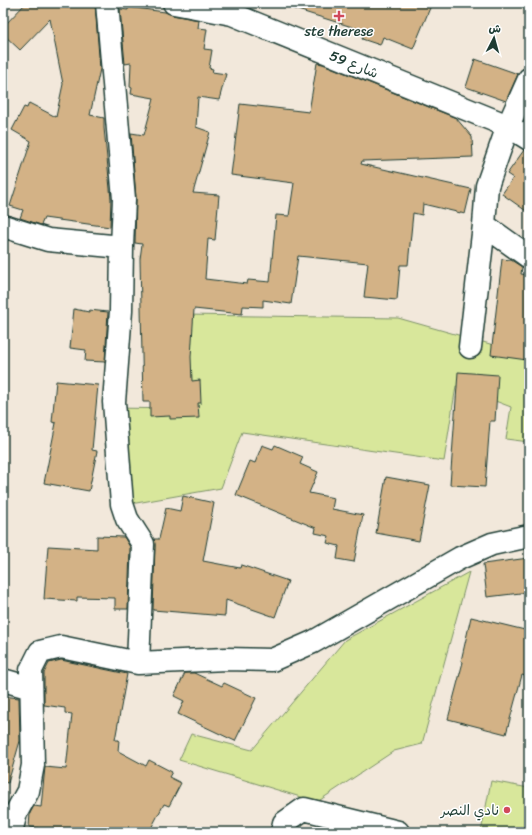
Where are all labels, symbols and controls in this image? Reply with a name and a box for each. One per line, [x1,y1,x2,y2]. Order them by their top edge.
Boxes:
marker: ste therese [334,11,344,21]
north arrow [474,18,514,58]
text: ش [488,18,502,39]
place label: ste therese [304,19,374,44]
street label: شارع 59 [325,43,382,86]
place label: نادي النصر [440,798,499,823]
marker: نادي النصر [502,805,512,815]

